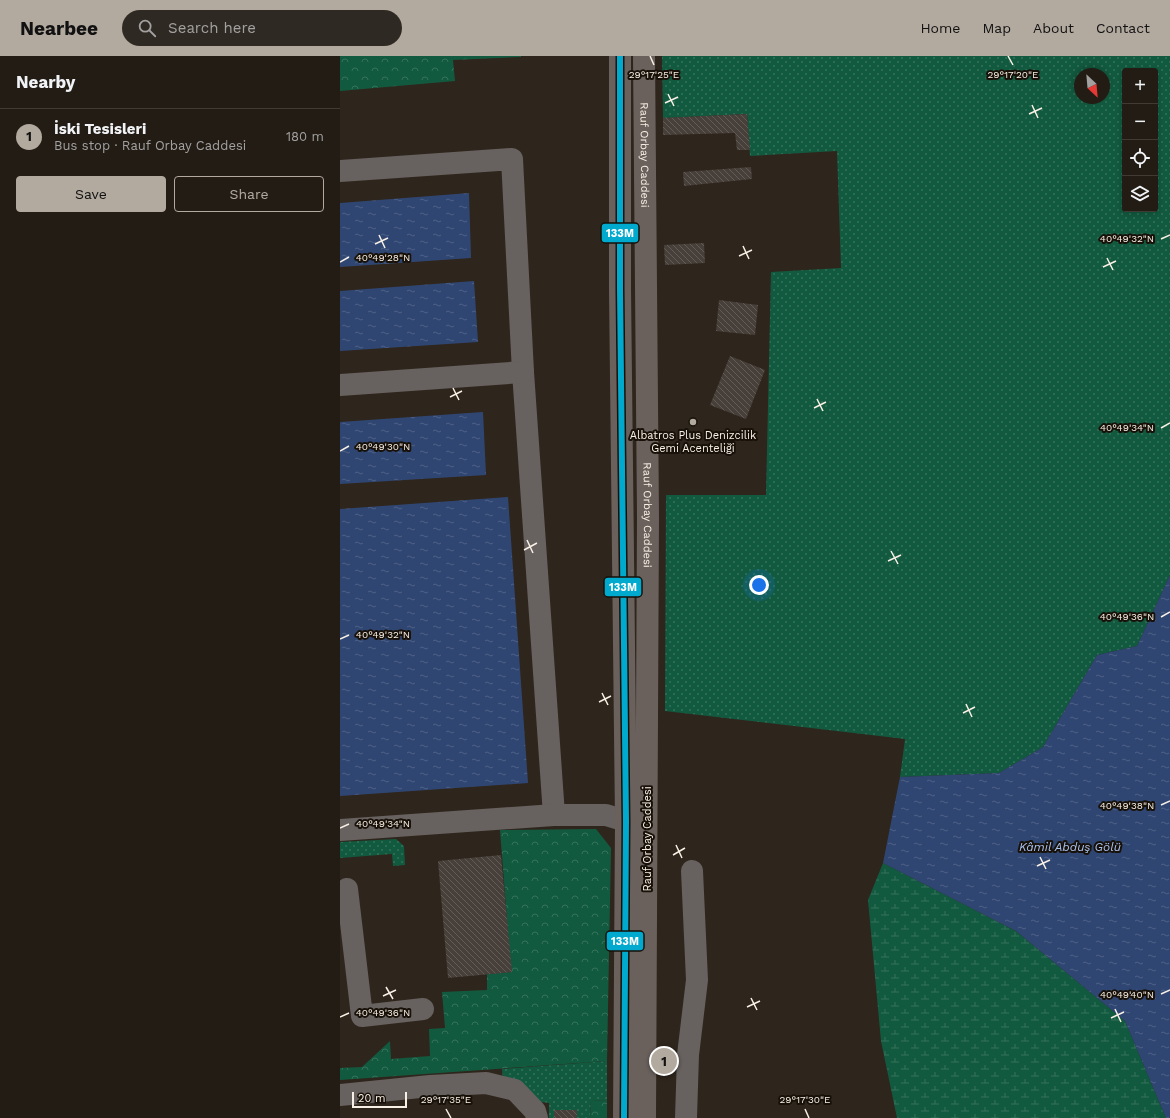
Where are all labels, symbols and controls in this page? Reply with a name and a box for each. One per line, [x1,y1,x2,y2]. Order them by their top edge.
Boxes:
search box [122,10,402,46]
text: Nearbee [20,17,98,40]
icon: search [136,17,158,39]
text: Search here [168,19,256,37]
text: Home [920,20,960,36]
text: Map [982,20,1011,36]
text: About [1033,20,1074,36]
text: Contact [1096,20,1150,36]
north arrow [1074,68,1110,104]
map controls [1122,68,1158,212]
button: + [1122,68,1158,104]
text: 29°17'25"E [629,69,679,80]
text: 29°17'20"E [988,69,1038,80]
text: Nearby [16,72,75,92]
street label: Rauf Orbay Caddesi [638,102,652,208]
button: − [1122,104,1158,140]
text: İski Tesisleri [54,120,146,138]
text: 1 [26,129,32,144]
text: 180 m [286,129,324,144]
text: Bus stop · Rauf Orbay Caddesi [54,138,246,153]
button: locate [1122,140,1158,176]
button: Save [16,176,166,212]
button: Share [174,176,324,212]
button: layers [1122,176,1158,212]
line badge: 133M [601,223,639,243]
text: 133M [606,227,634,240]
text: 40°49'32"N [1100,233,1154,244]
text: 40°49'28"N [356,252,410,263]
marker: Albatros Plus Denizcilik Gemi Acenteliği [688,417,698,427]
text: 40°49'34"N [1100,422,1154,433]
place label: Albatros Plus Denizcilik Gemi Acenteliği [630,429,756,455]
text: 40°49'30"N [356,441,410,452]
street label: Rauf Orbay Caddesi [641,462,655,568]
your location [749,575,769,595]
line badge: 133M [604,577,642,597]
text: 133M [609,581,637,594]
text: 40°49'36"N [1100,611,1154,622]
text: 40°49'32"N [356,629,410,640]
street label: Rauf Orbay Caddesi [641,786,654,892]
text: 40°49'38"N [1100,800,1154,811]
text: 40°49'34"N [356,818,410,829]
water label: Kâmil Abduş Gölü [1019,840,1121,854]
line badge: 133M [606,931,644,951]
text: 133M [611,935,639,948]
text: 40°49'40"N [1100,989,1154,1000]
text: 40°49'36"N [356,1007,410,1018]
pin: 1 [651,1046,677,1076]
scale bar [352,1090,407,1109]
text: 20 m [358,1092,386,1105]
text: 29°17'35"E [421,1094,471,1105]
text: 29°17'30"E [780,1094,830,1105]

